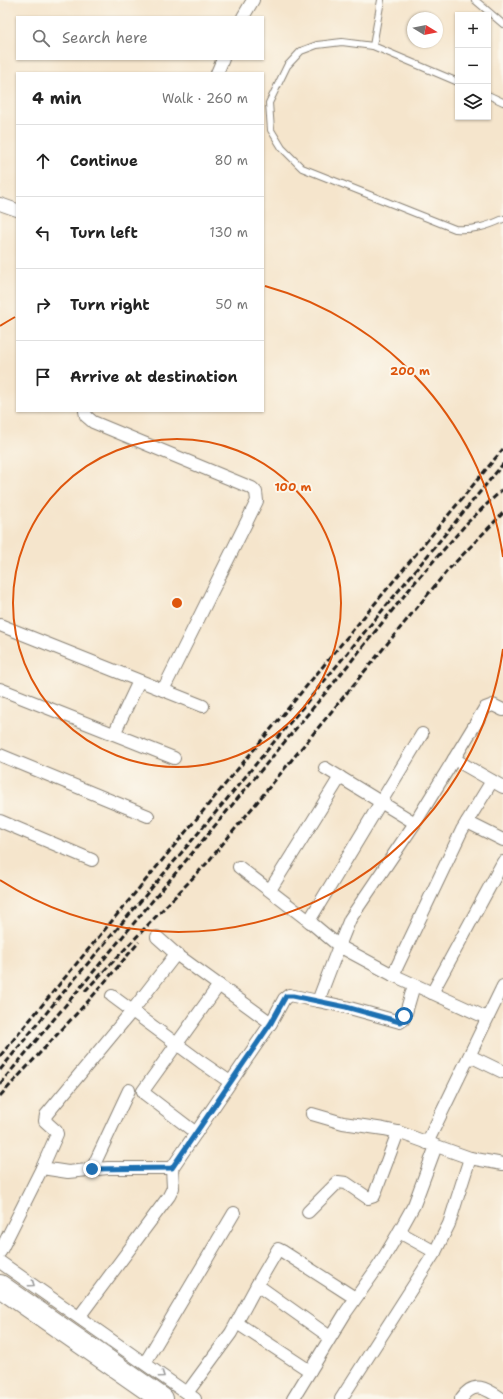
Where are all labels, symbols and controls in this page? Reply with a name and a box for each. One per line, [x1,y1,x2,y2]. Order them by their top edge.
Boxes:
north arrow [407,12,443,48]
map controls [455,12,491,120]
button: + [455,12,491,48]
search box [16,16,264,60]
icon: search [30,27,52,49]
text: Search here [62,28,148,48]
button: − [455,48,491,84]
button: layers [455,84,491,120]
text: 4 min [32,87,82,109]
text: Walk · 260 m [162,90,248,107]
icon: ahead [32,150,54,172]
text: Continue [70,151,138,171]
text: 80 m [214,152,248,169]
icon: left [32,222,54,244]
text: Turn left [70,223,138,243]
text: 130 m [210,224,248,241]
icon: right [32,294,54,316]
text: Turn right [70,295,150,315]
text: 50 m [215,296,248,313]
text: 200 m [390,363,430,379]
icon: arrive [32,366,54,388]
text: Arrive at destination [70,367,238,387]
text: 100 m [275,479,312,495]
centre of rings [170,596,184,610]
route start [395,1007,413,1025]
route end [83,1160,101,1178]
one-way arrow [28,1279,35,1287]
one-way arrow [157,1370,164,1377]

